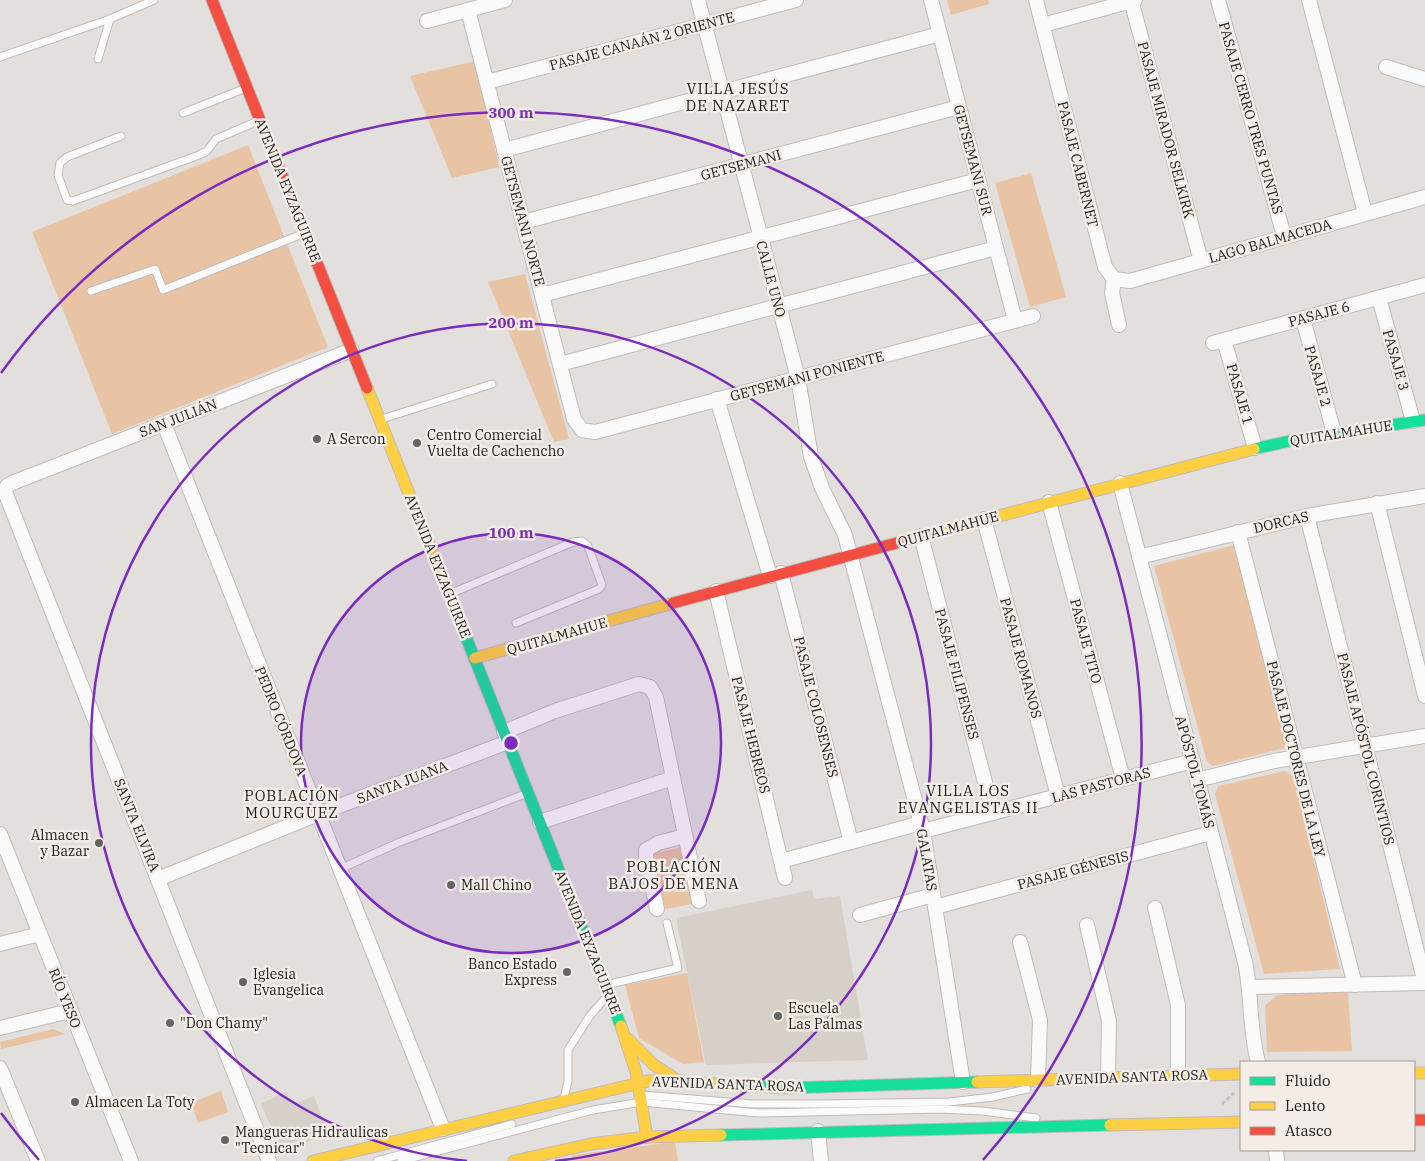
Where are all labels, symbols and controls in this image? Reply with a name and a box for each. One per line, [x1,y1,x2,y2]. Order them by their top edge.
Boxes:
street label: PASAJE CANAÁN 2 ORIENTE [547,7,737,74]
street label: PASAJE CERRO TRES PUNTAS [1215,20,1287,216]
street label: PASAJE MIRADOR SELKIRK [1134,39,1198,221]
district label: VILLA JESÚS DE NAZARET [686,79,790,115]
street label: PASAJE CABERNET [1054,99,1102,229]
text: 300 m [488,103,534,122]
street label: GETSEMANI SUR [950,103,997,218]
street label: AVENIDA EYZAGUIRRE [251,115,325,265]
street label: GETSEMANI [699,146,783,184]
street label: GETSEMANI NORTE [497,154,549,288]
street label: LAGO BALMACEDA [1206,215,1334,267]
street label: CALLE UNO [752,239,790,319]
street label: PASAJE 6 [1286,297,1352,331]
text: 200 m [488,313,534,332]
street label: PASAJE 3 [1379,327,1413,393]
street label: PASAJE 2 [1301,343,1335,409]
street label: GETSEMANI PONIENTE [728,347,886,405]
street label: PASAJE 1 [1223,361,1257,427]
street label: SAN JULIÁN [136,394,220,441]
street label: QUITALMAHUE [1288,416,1394,450]
place label: Centro Comercial Vuelta de Cachencho [427,426,564,460]
place label: A Sercon [327,430,386,448]
marker: A Sercon [311,433,323,445]
marker: Centro Comercial Vuelta de Cachencho [411,437,423,449]
street label: AVENIDA EYZAGUIRRE [401,491,475,641]
street label: QUITALMAHUE [896,507,1000,551]
street label: DORCAS [1252,507,1310,537]
text: 100 m [488,523,534,542]
street label: PASAJE ROMANOS [996,596,1046,720]
street label: PASAJE TITO [1066,597,1106,685]
street label: PASAJE FILIPENSES [931,606,983,742]
street label: QUITALMAHUE [505,613,609,659]
street label: PASAJE COLOSENSES [790,635,842,779]
street label: PASAJE APÓSTOL CORINTIOS [1333,651,1400,847]
street label: PASAJE DOCTORES DE LA LEY [1263,659,1329,859]
street label: PEDRO CÓRDOVA [251,663,312,779]
street label: PASAJE HEBREOS [728,674,774,796]
street label: APÓSTOL TOMÁS [1171,713,1220,830]
centre of rings [502,734,520,752]
street label: SANTA JUANA [354,756,450,808]
street label: LAS PASTORAS [1050,763,1152,807]
street label: SANTA ELVIRA [110,776,164,875]
district label: VILLA LOS EVANGELISTAS II [898,781,1038,817]
district label: POBLACIÓN MOURGUEZ [244,786,340,822]
place label: Almacen y Bazar [31,826,90,860]
street label: GALATAS [913,827,941,893]
marker: Almacen y Bazar [93,837,105,849]
street label: PASAJE GÉNESIS [1015,846,1131,894]
district label: POBLACIÓN BAJOS DE MENA [608,857,740,893]
street label: AVENIDA EYZAGUIRRE [551,867,625,1017]
place label: Mall Chino [461,876,532,894]
marker: Mall Chino [445,879,457,891]
place label: Banco Estado Express [468,955,557,989]
street label: RÍO YESO [45,965,86,1031]
place label: Iglesia Evangelica [253,965,325,999]
marker: Banco Estado Express [561,966,573,978]
marker: Iglesia Evangelica [237,976,249,988]
place label: Escuela Las Palmas [788,999,862,1033]
marker: Escuela Las Palmas [772,1010,784,1022]
place label: "Don Chamy" [180,1014,268,1032]
marker: "Don Chamy" [164,1017,176,1029]
legend [1240,1061,1415,1151]
street label: AVENIDA SANTA ROSA [1056,1065,1209,1089]
text: Fluido [1285,1071,1330,1090]
street label: AVENIDA SANTA ROSA [652,1072,805,1096]
place label: Almacen La Toty [85,1093,195,1111]
marker: Almacen La Toty [69,1096,81,1108]
text: Lento [1285,1096,1325,1115]
text: Atasco [1285,1121,1332,1140]
place label: Mangueras Hidraulicas "Tecnicar" [235,1123,388,1157]
marker: Mangueras Hidraulicas "Tecnicar" [219,1134,231,1146]

